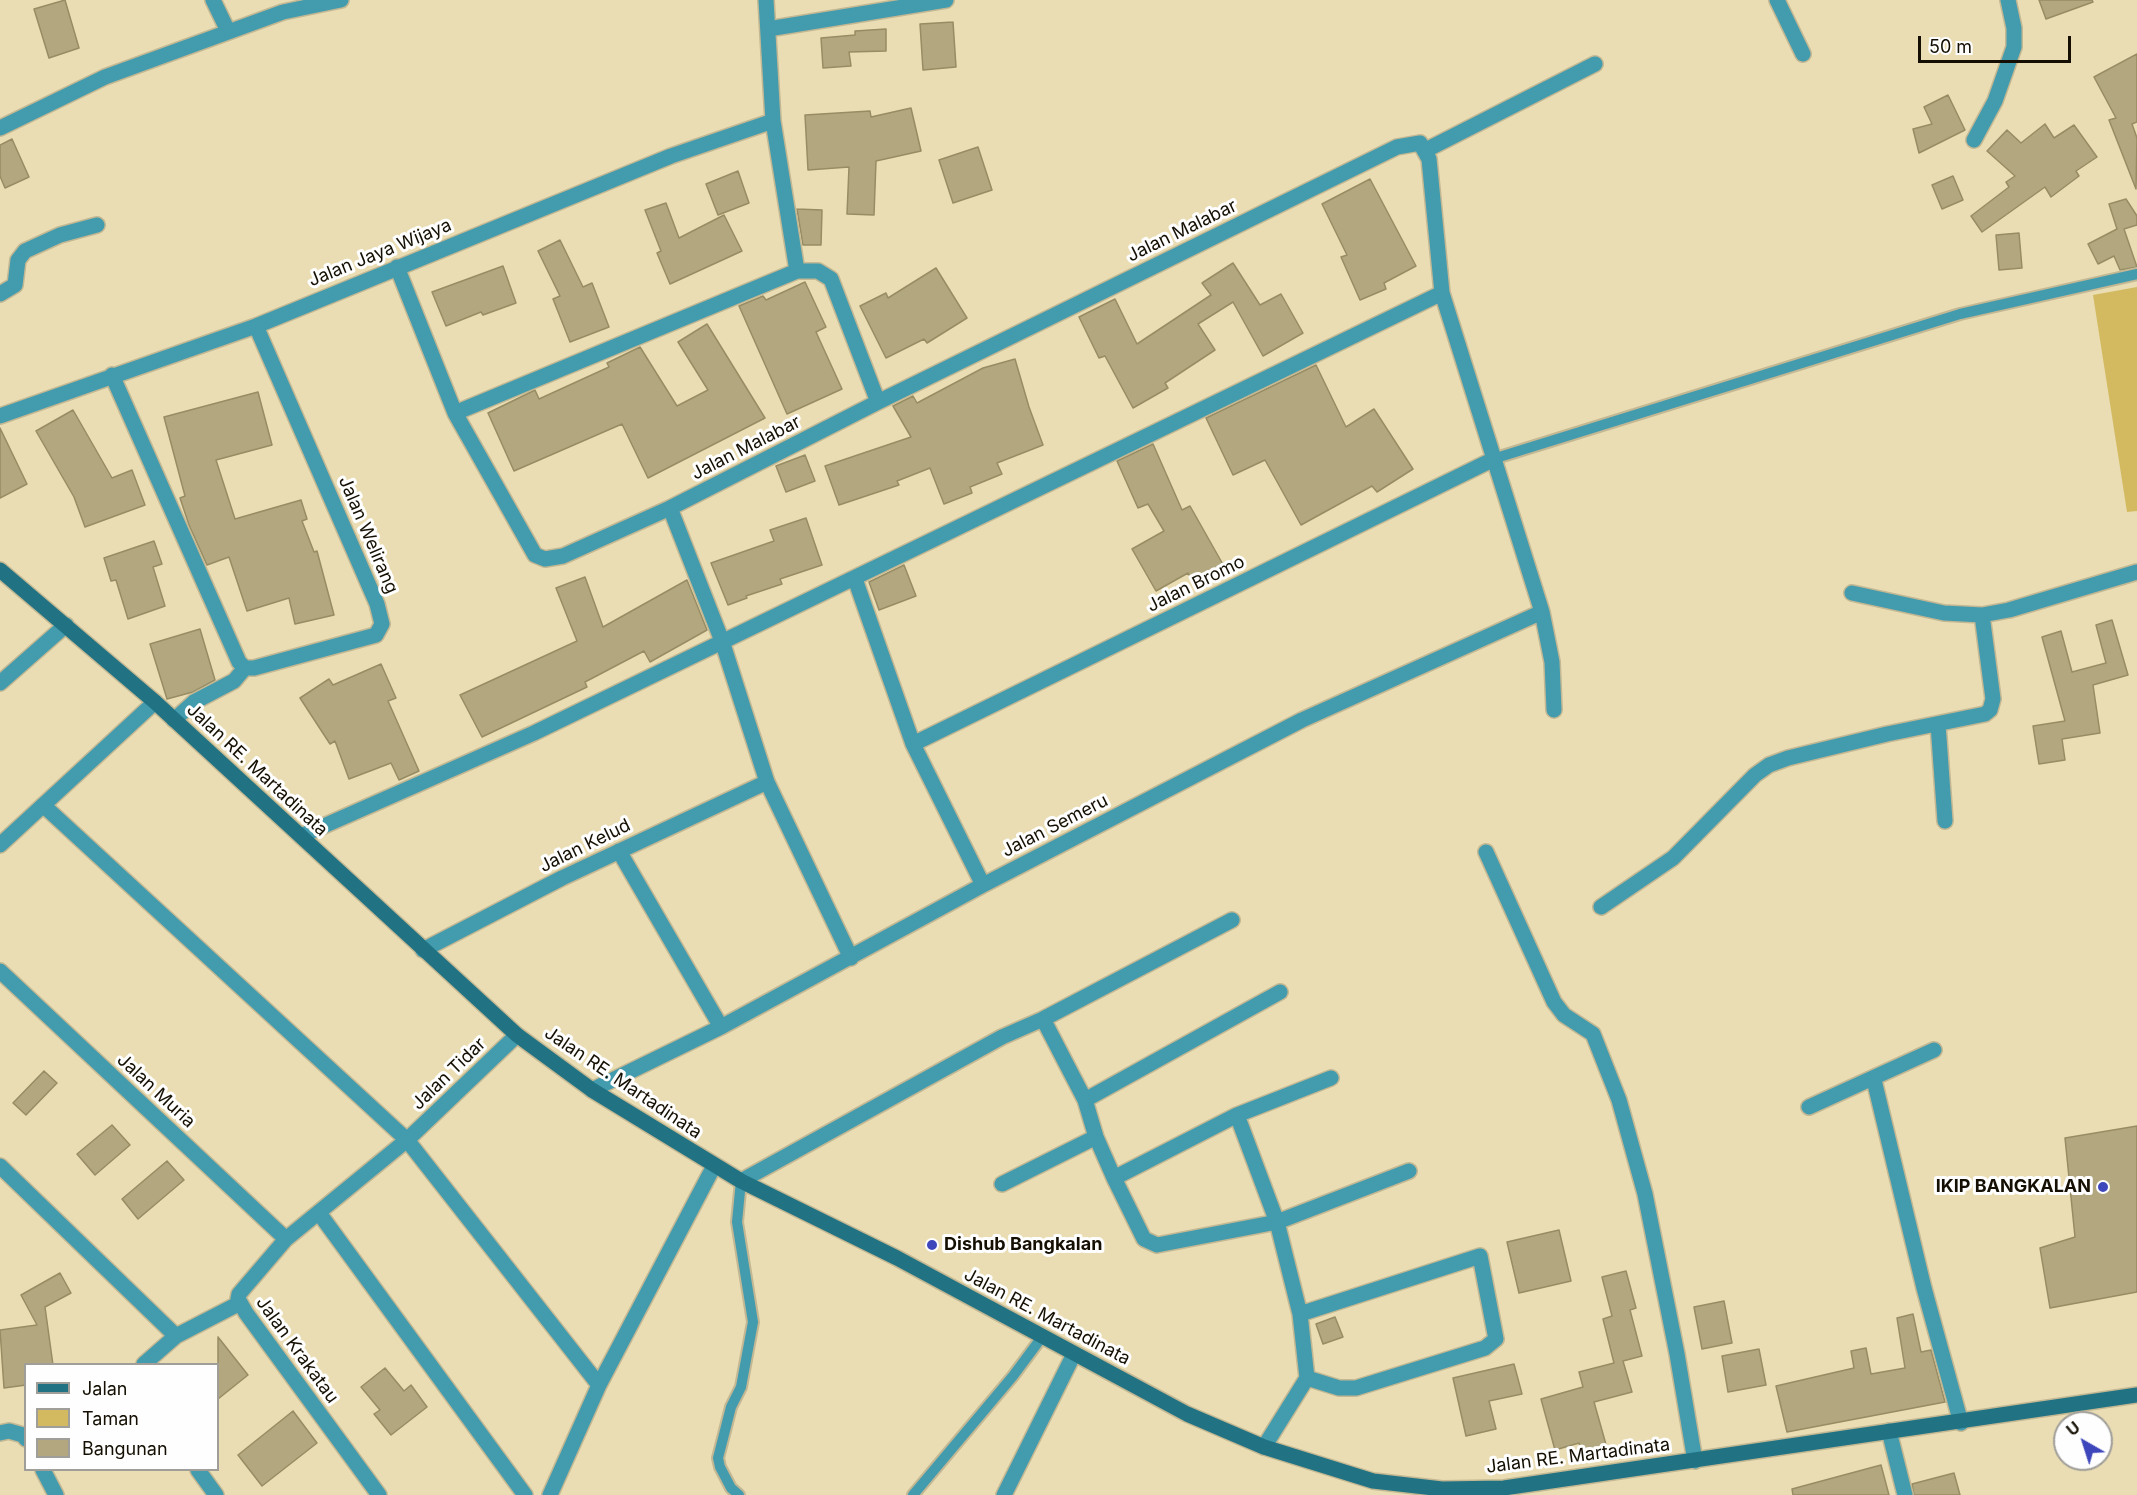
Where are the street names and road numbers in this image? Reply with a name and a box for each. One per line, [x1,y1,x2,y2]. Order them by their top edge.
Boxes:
street label: Jalan Malabar [1124,195,1240,267]
street label: Jalan Jaya Wijaya [305,214,455,292]
street label: Jalan Malabar [688,411,804,485]
street label: Jalan Welirang [334,473,402,597]
street label: Jalan Bromo [1144,551,1248,617]
street label: Jalan RE. Martadinata [182,699,332,841]
street label: Jalan Semeru [998,790,1112,862]
street label: Jalan Kelud [536,815,634,877]
street label: Jalan RE. Martadinata [540,1022,706,1144]
street label: Jalan Tidar [408,1033,490,1115]
street label: Jalan Muria [112,1049,200,1133]
street label: Jalan RE. Martadinata [960,1264,1134,1370]
street label: Jalan Krakatau [251,1293,343,1407]
street label: Jalan RE. Martadinata [1485,1434,1671,1478]

